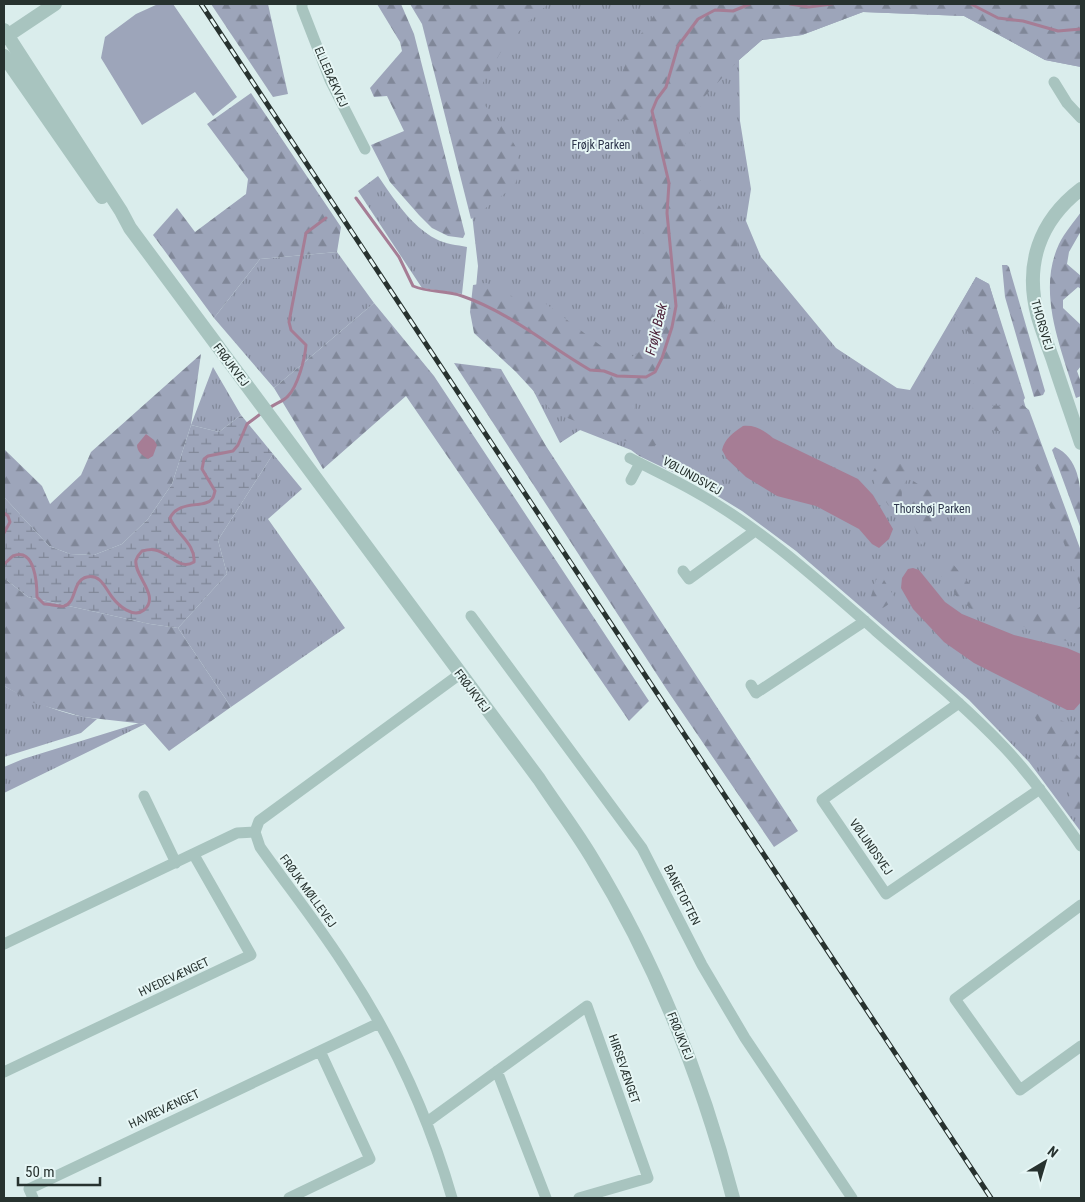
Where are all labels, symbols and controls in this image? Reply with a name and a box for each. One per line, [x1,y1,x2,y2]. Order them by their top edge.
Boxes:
street label: ELLEBÆKVEJ [311,45,351,109]
park label: Frøjk Parken [572,138,631,152]
street label: THORSVEJ [1028,298,1056,352]
water label: Frøjk Bæk [642,300,670,357]
street label: FRØJKVEJ [210,341,252,389]
street label: VØLUNDSVEJ [660,454,724,498]
park label: Thorshøj Parken [893,502,971,516]
street label: FRØJKVEJ [451,667,493,715]
street label: VØLUNDSVEJ [847,816,895,878]
street label: FRØJK MØLLEVEJ [277,852,339,930]
street label: BANETOFTEN [661,862,703,928]
street label: HVEDEVÆNGET [136,955,212,999]
street label: FRØJKVEJ [664,1010,696,1062]
street label: HIRSEVÆNGET [606,1033,642,1105]
street label: HAVREVÆNGET [126,1087,202,1131]
north arrow [1020,1137,1070,1187]
text: N [1045,1143,1061,1161]
scale bar [18,1154,100,1186]
text: 50 m [25,1163,55,1181]

